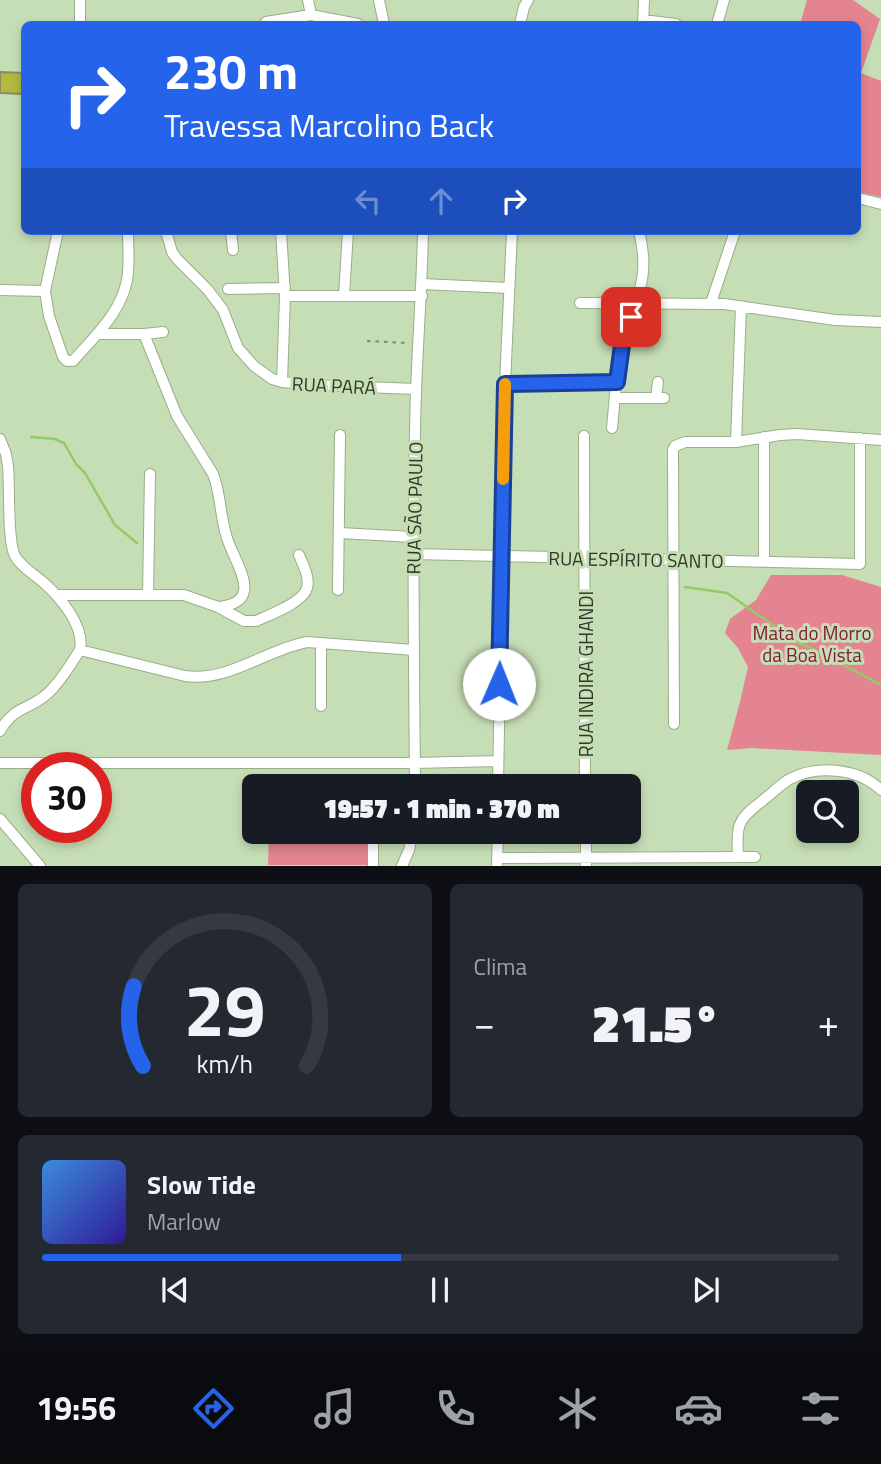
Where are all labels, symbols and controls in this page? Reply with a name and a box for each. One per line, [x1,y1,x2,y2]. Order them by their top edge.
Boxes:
text: 230 m [164,33,298,108]
icon: right [49,49,140,140]
text: Travessa Marcolino Back [164,101,494,149]
icon: left [349,182,387,220]
icon: ahead [422,182,460,220]
icon: right [495,182,533,220]
pin [601,287,661,347]
icon: arrive [612,298,650,336]
street label: RUA PARÁ [291,368,377,402]
street label: RUA SÃO PAULO [398,441,430,575]
street label: RUA ESPÍRITO SANTO [548,543,724,575]
street label: RUA INDIRA GHANDI [571,591,600,757]
park label: Mata do Morro da Boa Vista [753,618,872,669]
position arrow [462,647,536,721]
speed limit sign: 30 [21,752,112,843]
map controls [796,780,859,843]
button: search [796,780,859,843]
text: 19:57 · 1 min · 370 m [323,789,560,828]
text: Clima [474,949,527,984]
text: 29 [184,955,266,1065]
text: 21.5° [592,983,721,1062]
text: − [474,994,495,1052]
text: + [818,994,839,1052]
text: km/h [196,1045,253,1083]
text: Slow Tide [147,1165,256,1204]
text: Marlow [147,1204,221,1239]
icon: previous [156,1271,194,1309]
icon: pause [421,1271,459,1309]
icon: next [687,1271,725,1309]
text: 19:56 [36,1384,116,1432]
icon: directions [189,1384,238,1433]
icon: music [310,1384,359,1433]
icon: phone [431,1384,480,1433]
icon: climate [553,1384,602,1433]
icon: car [674,1384,723,1433]
icon: filters [796,1384,845,1433]

